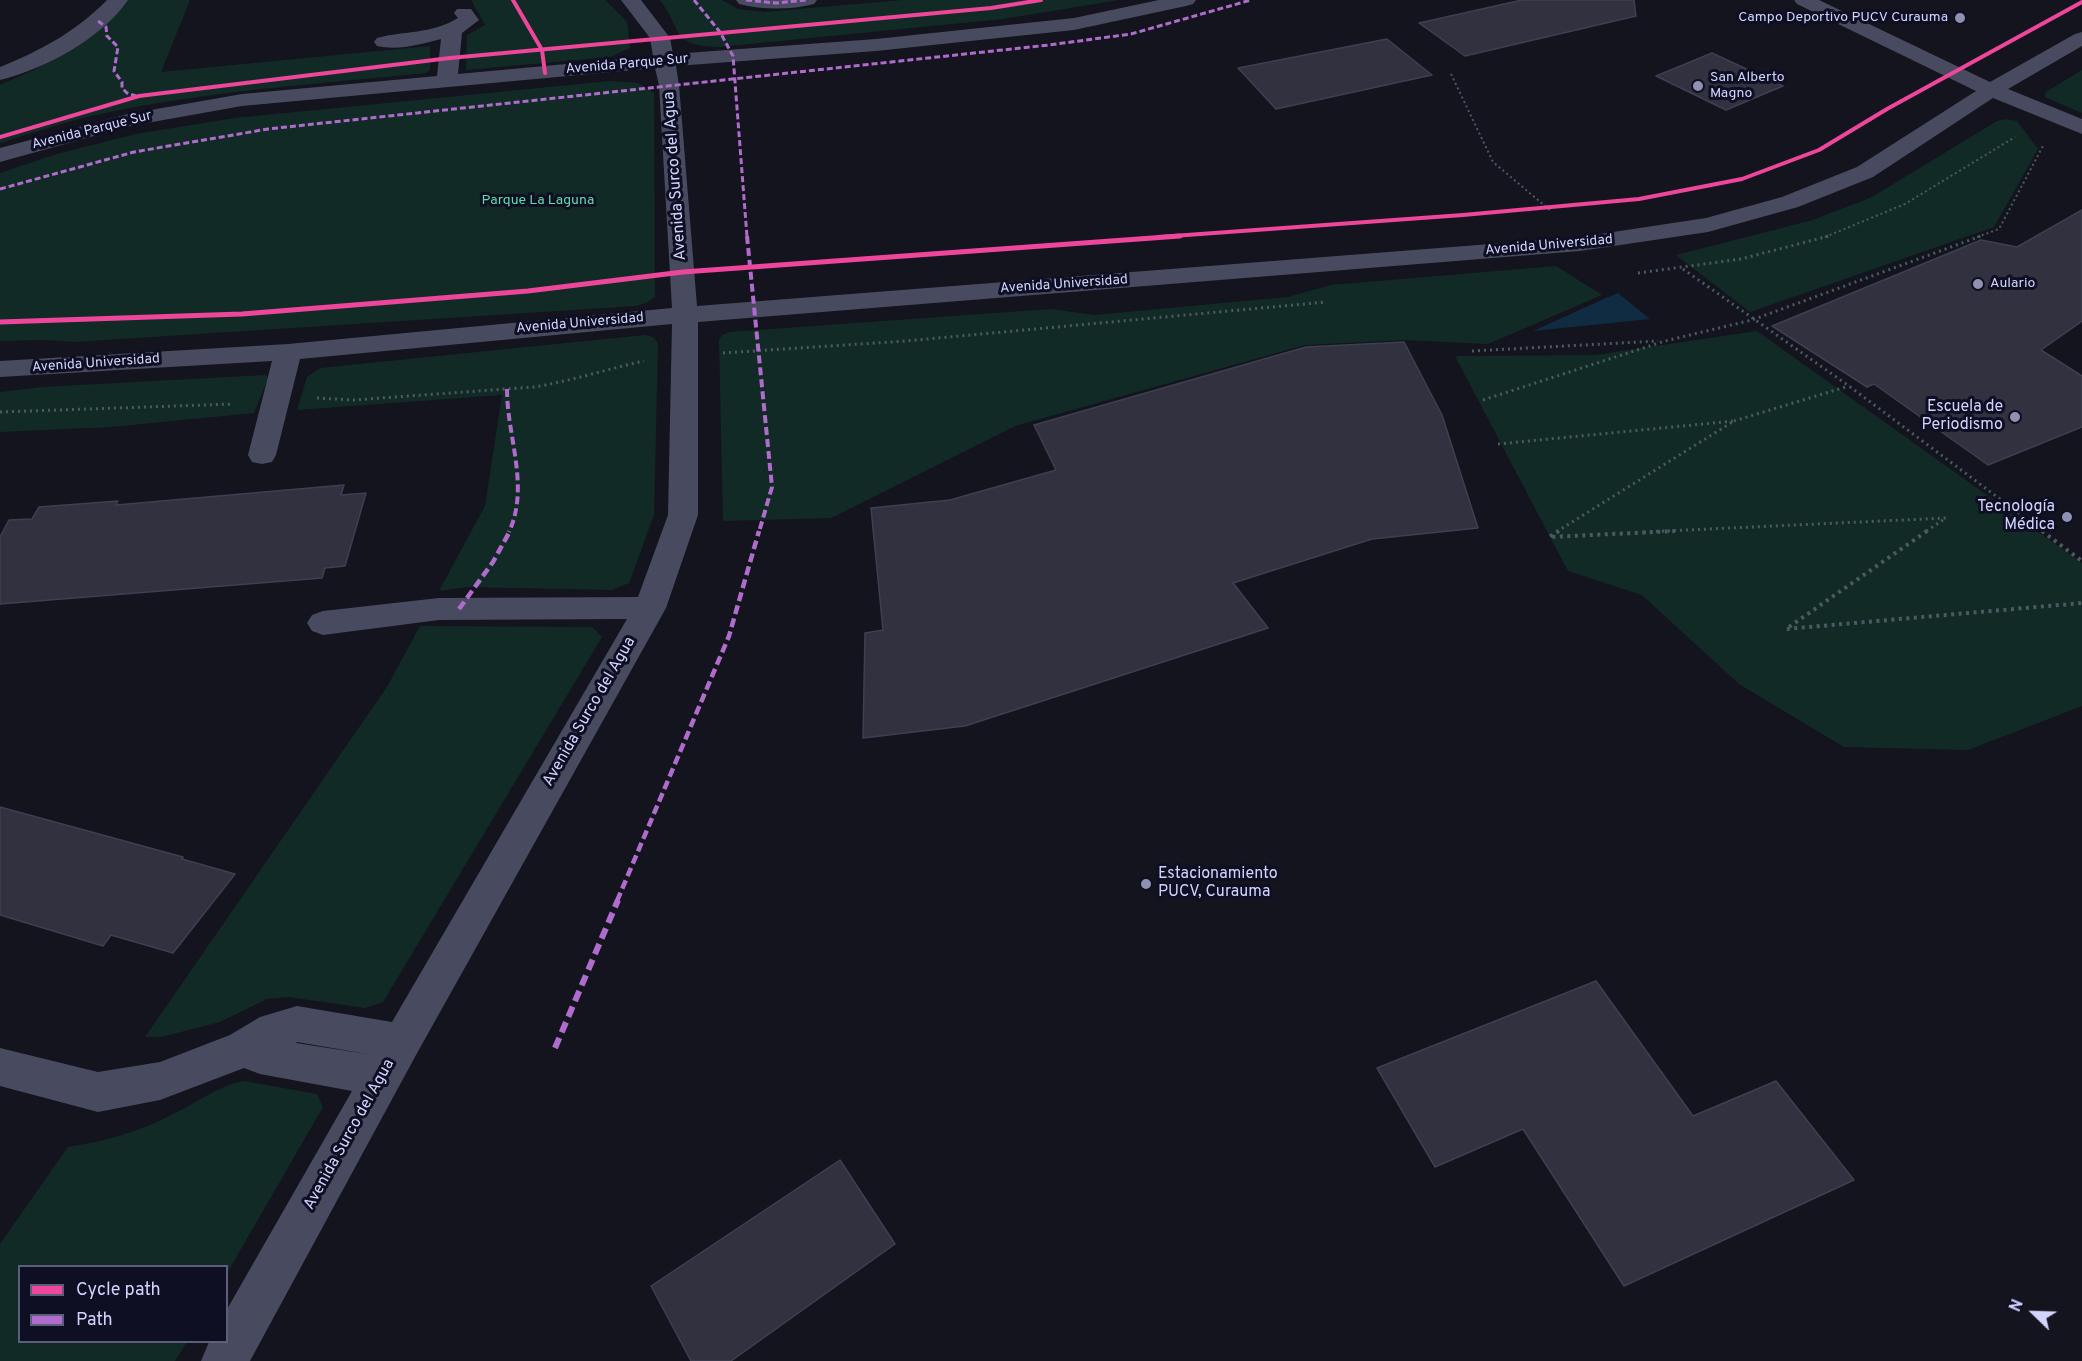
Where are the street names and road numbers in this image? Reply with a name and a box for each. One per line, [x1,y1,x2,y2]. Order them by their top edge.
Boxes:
street label: Avenida Parque Sur [565,51,689,79]
street label: Avenida Surco del Agua [661,91,691,261]
street label: Avenida Parque Sur [30,108,154,154]
street label: Avenida Universidad [1484,232,1614,260]
street label: Avenida Universidad [1000,272,1128,298]
street label: Avenida Universidad [515,310,645,338]
street label: Avenida Universidad [32,351,160,377]
street label: Avenida Surco del Agua [539,634,641,790]
street label: Avenida Surco del Agua [301,1056,399,1214]

